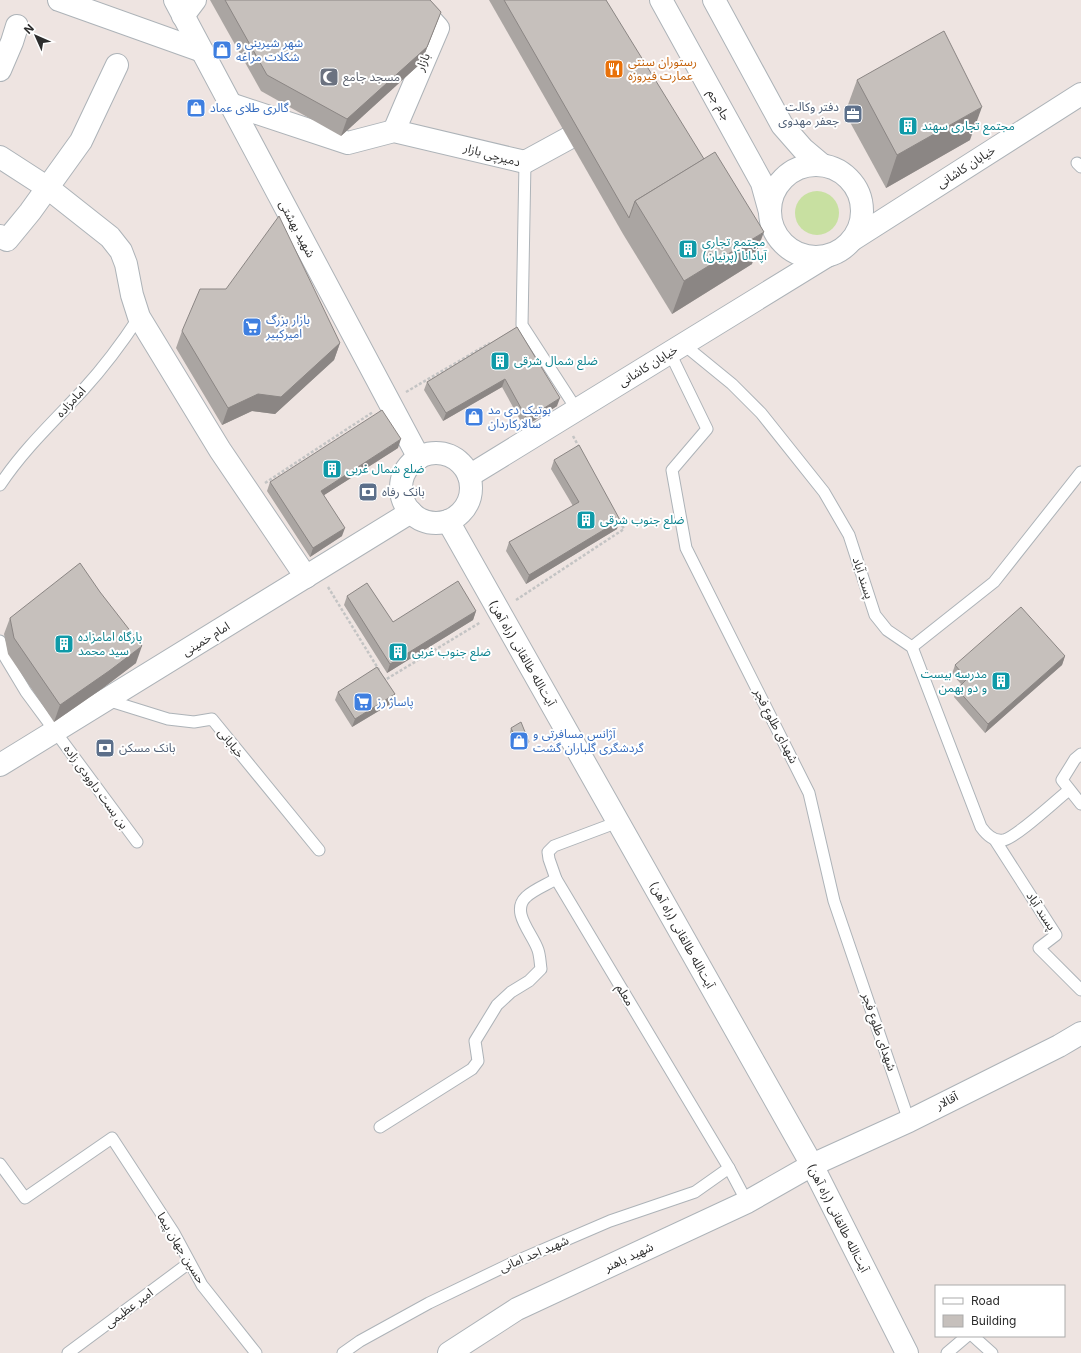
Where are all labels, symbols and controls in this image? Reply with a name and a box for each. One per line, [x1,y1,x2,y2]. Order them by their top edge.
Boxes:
north arrow [16,16,56,56]
text: N [21,21,37,37]
place label: شهر شیرینی و شکلات مراغه [236,35,303,64]
shop icon: شهر شیرینی و شکلات مراغه [211,39,233,61]
street label: بازار [412,51,433,74]
place label: رستوران سنتی عمارت فیروزه [628,54,697,83]
restaurant icon: رستوران سنتی عمارت فیروزه [603,58,625,80]
mosque icon: مسجد جامع [318,66,340,88]
place label: مسجد جامع [343,69,400,86]
street label: جام جم [703,86,734,124]
shop icon: گالری طلای عماد [185,97,207,119]
place label: دفتر وکالت جعفر مهدوی [778,99,839,128]
place label: گالری طلای عماد [210,100,290,115]
office icon: دفتر وکالت جعفر مهدوی [842,103,864,125]
building icon: مجتمع تجاری سهند [897,115,919,137]
place label: مجتمع تجاری سهند [922,118,1015,135]
street label: دمیرچی بازار [461,139,522,170]
street label: خیابان کاشانی [934,142,998,191]
street label: شهید بهشتی [276,198,319,260]
place label: مجتمع تجاری آپادانا (پرنیان) [702,234,767,264]
building icon: مجتمع تجاری آپادانا (پرنیان) [677,238,699,260]
place label: بازار بزرگ امیرکبیر [265,312,310,341]
supermarket icon: بازار بزرگ امیرکبیر [241,316,263,338]
street label: خیابان کاشانی [615,342,680,390]
building icon: ضلع شمال شرقی [489,350,511,372]
place label: ضلع شمال شرقی [514,353,598,370]
street label: امامزاده [53,383,89,420]
place label: بوتیک دی مد سالارکاردان [488,402,551,431]
shop icon: بوتیک دی مد سالارکاردان [463,406,485,428]
building icon: ضلع شمال غربی [321,458,343,480]
place label: ضلع شمال غربی [346,461,424,478]
bank icon: بانک رفاه [357,481,379,503]
place label: بانک رفاه [382,484,425,499]
building icon: ضلع جنوب شرقی [575,509,597,531]
place label: ضلع جنوب شرقی [600,512,684,529]
street label: پسند آباد [849,555,877,601]
street label: (راه آهن) آیت‌الله طالقانی [486,597,559,709]
street label: امام خمینی [179,618,233,661]
place label: بارگاه امامزاده سید محمد [78,629,142,658]
building icon: بارگاه امامزاده سید محمد [53,633,75,655]
building icon: ضلع جنوب غربی [387,641,409,663]
place label: ضلع جنوب غربی [412,644,491,661]
place label: مدرسه بیست و دو بهمن [921,666,987,695]
building icon: مدرسه بیست و دو بهمن [990,670,1012,692]
street label: شهدای طلوع فجر [749,685,802,767]
supermarket icon: پاساژ رز [352,691,374,713]
place label: پاساژ رز [376,694,414,710]
street label: خیابانی [215,725,248,761]
place label: آژانس مسافرتی و گردشگری گلباران گشت [533,726,645,755]
shop icon: آژانس مسافرتی و گردشگری گلباران گشت [508,730,530,752]
bank icon: بانک مسکن [94,737,116,759]
place label: بانک مسکن [119,740,175,755]
street label: بن بست داوودی زاده [61,742,132,832]
street label: (راه آهن) آیت‌الله طالقانی [647,878,718,991]
street label: پسند آباد [1023,889,1059,933]
street label: معلم [611,981,638,1009]
street label: شهدای طلوع فجر [857,990,900,1074]
street label: آقالار [932,1088,961,1113]
street label: (راه آهن) آیت‌الله طالقانی [804,1161,873,1275]
street label: حسین جهان پیما [153,1209,209,1287]
street label: شهید احد امانی [497,1232,571,1275]
street label: شهید باهنر [601,1239,656,1275]
street label: امیر عظیمی [102,1285,156,1331]
legend [935,1285,1065,1337]
text: Road [971,1293,1000,1308]
text: Building [971,1313,1016,1328]

